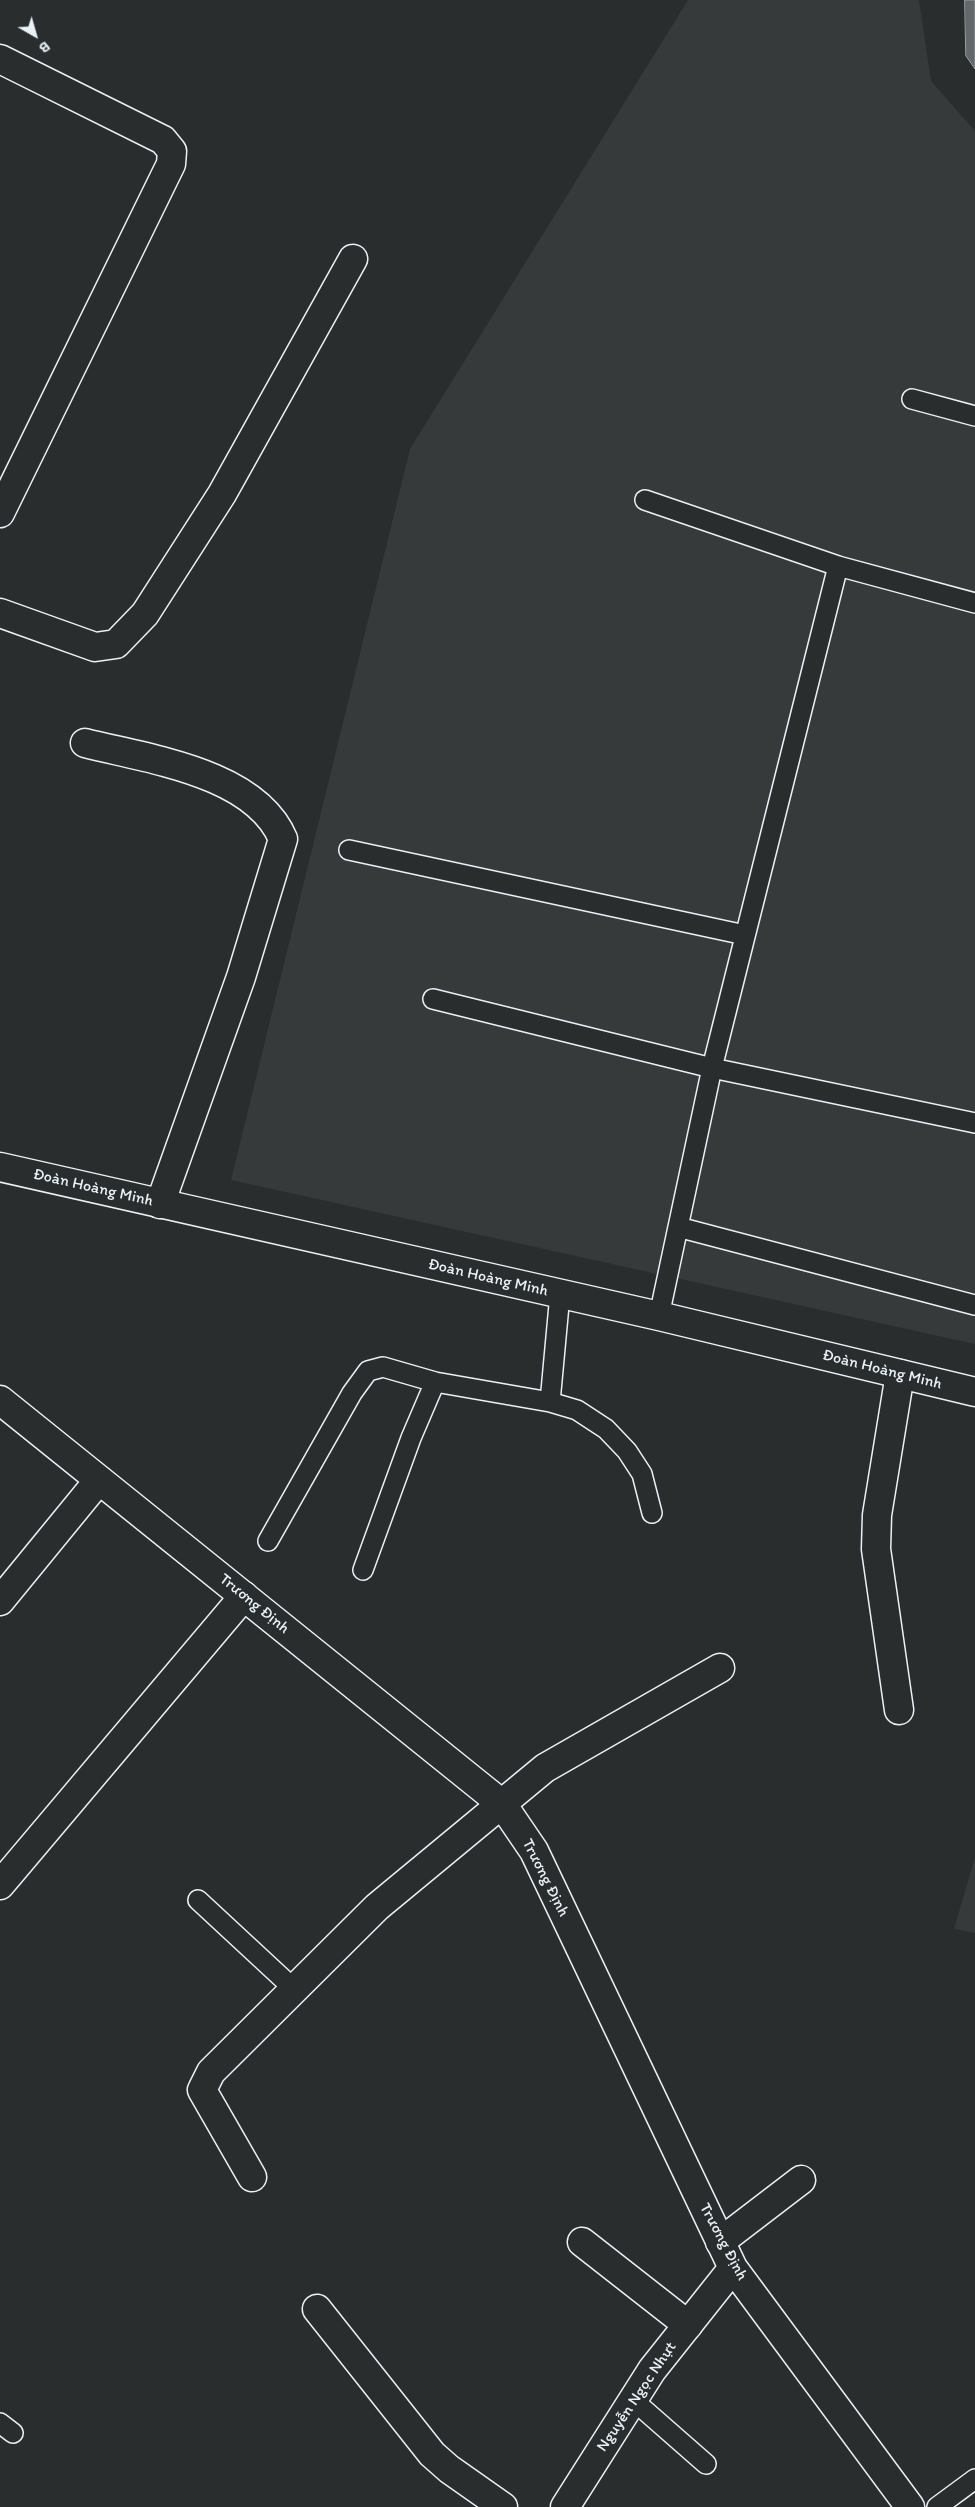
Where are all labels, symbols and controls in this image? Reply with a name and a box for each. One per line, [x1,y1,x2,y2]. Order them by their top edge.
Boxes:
north arrow [10,10,60,60]
text: B [36,38,53,57]
street label: Đoàn Hoàng Minh [31,1165,155,1211]
street label: Đoàn Hoàng Minh [426,1255,550,1301]
street label: Đoàn Hoàng Minh [820,1346,944,1394]
street label: Trương Định [215,1570,293,1638]
street label: Trương Định [517,1836,573,1920]
street label: Trương Định [695,2200,751,2284]
street label: Nguyễn Ngọc Nhựt [593,2338,681,2456]

